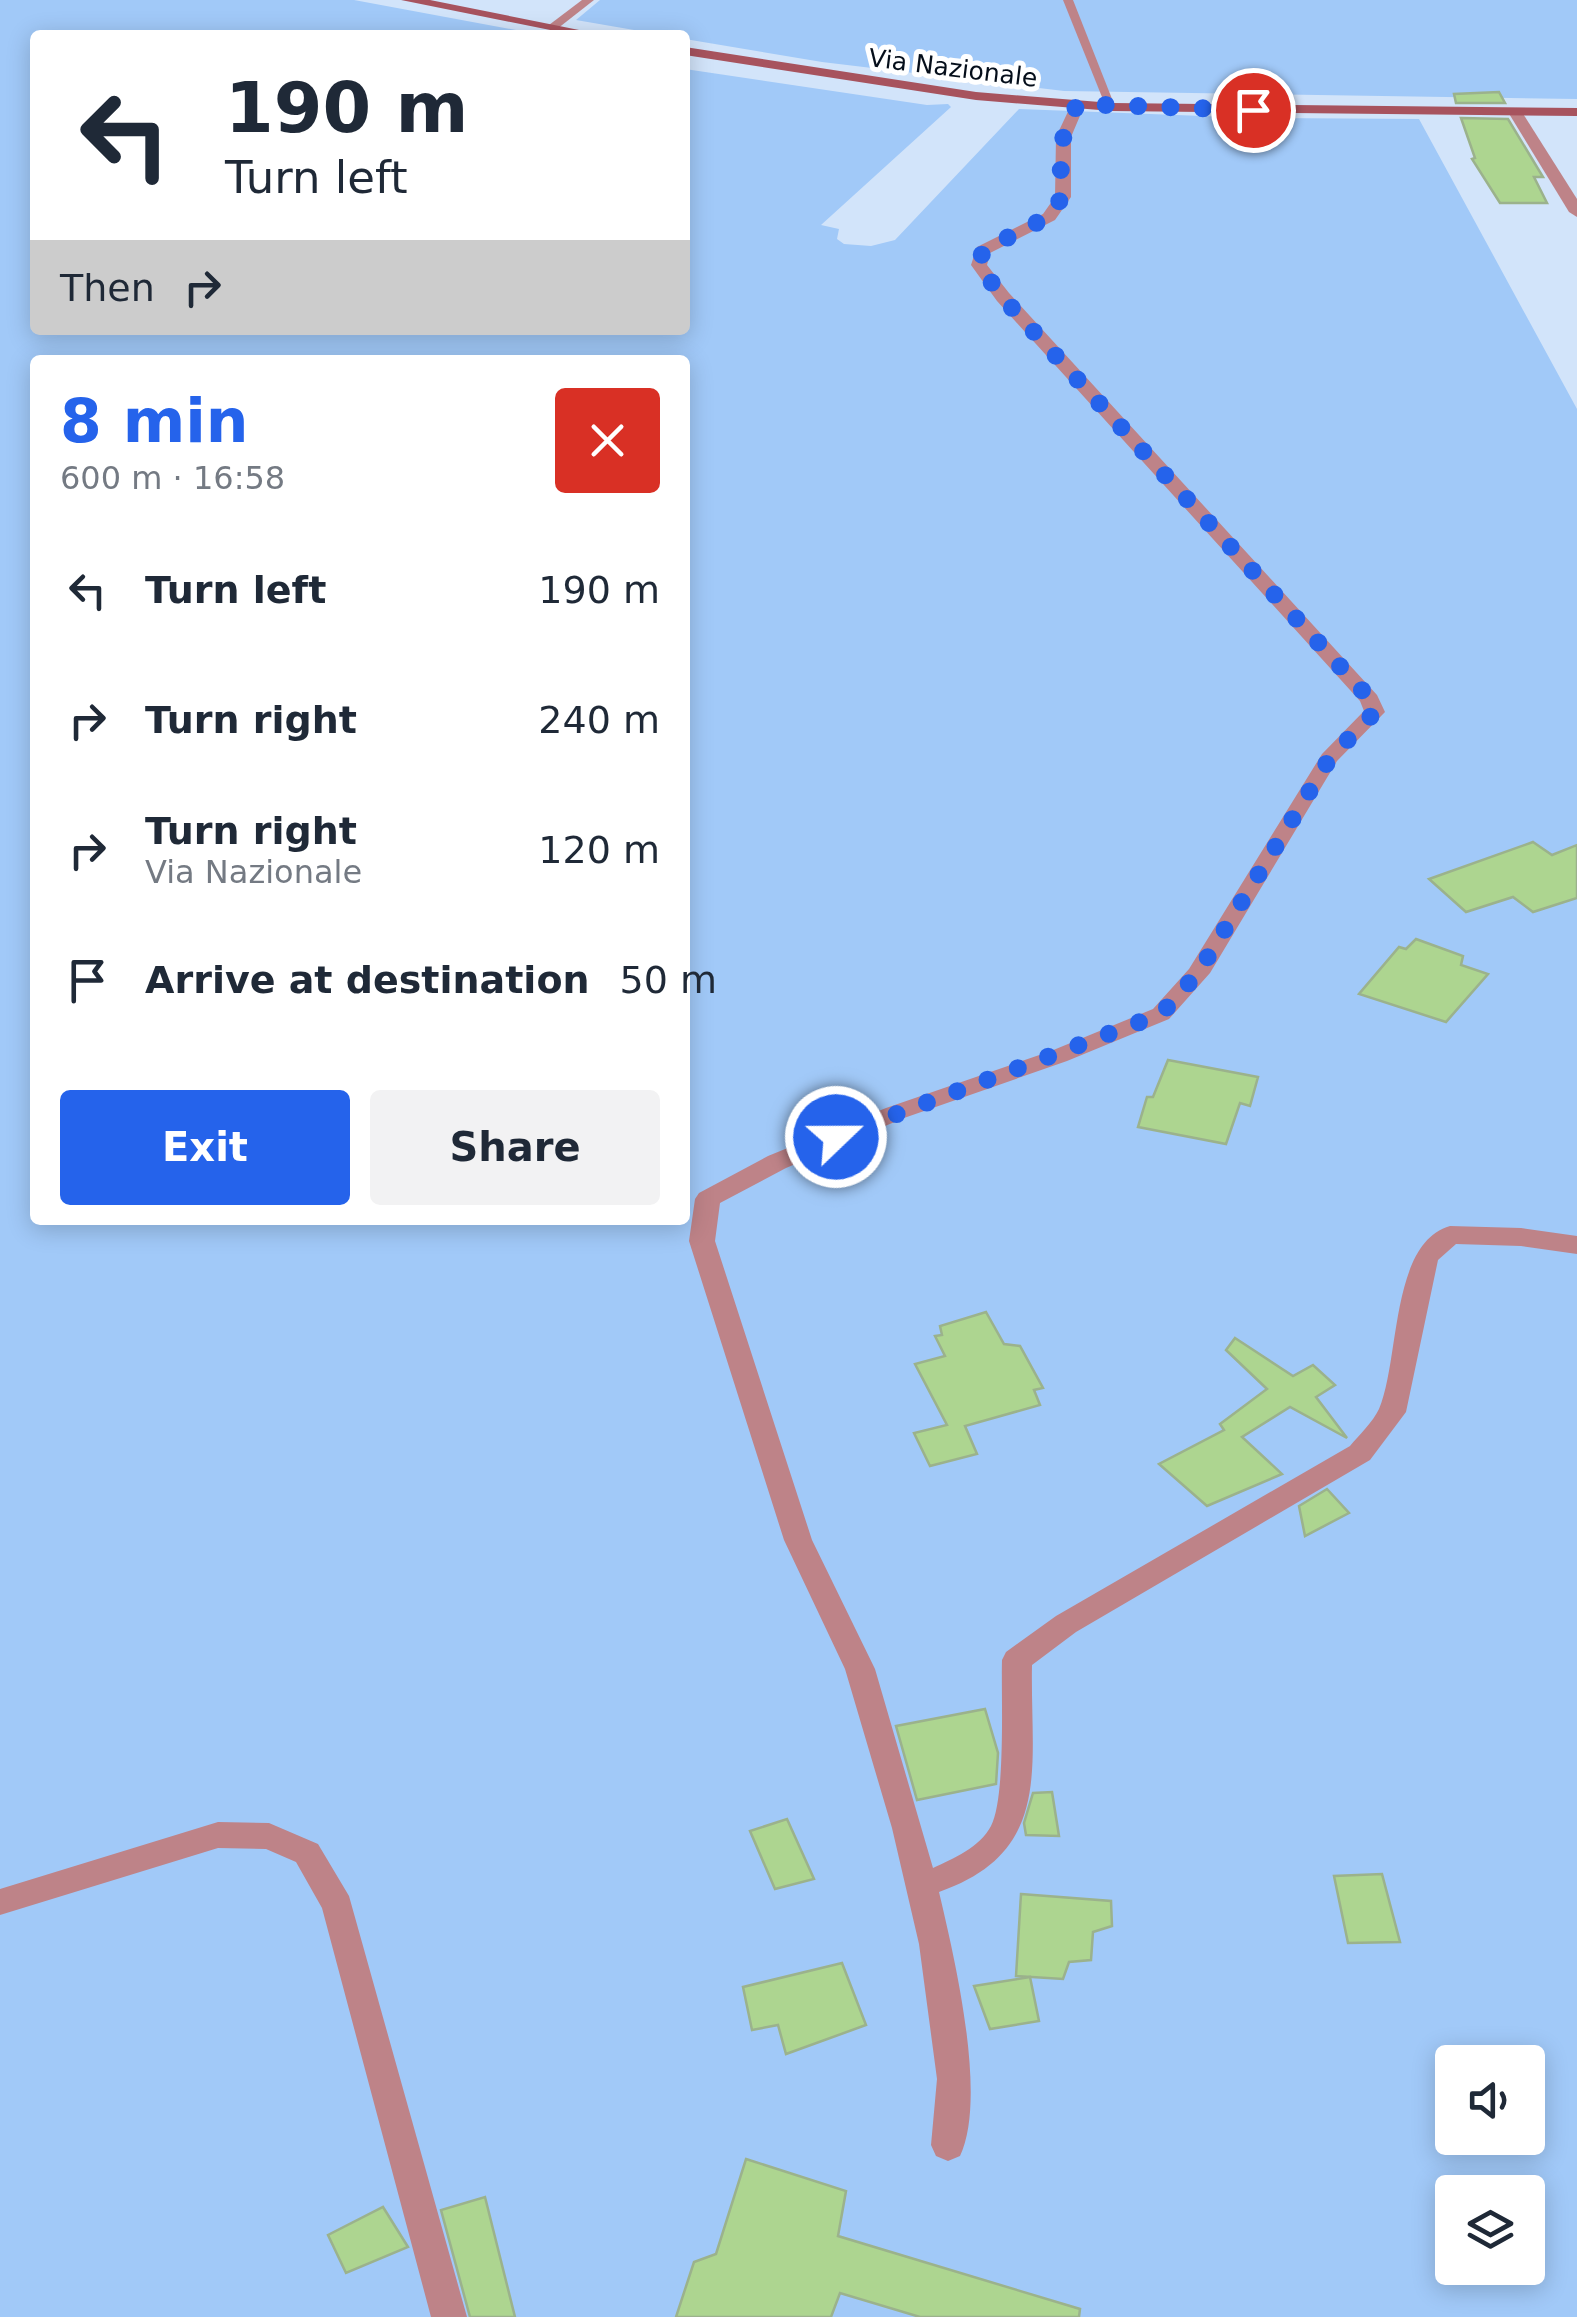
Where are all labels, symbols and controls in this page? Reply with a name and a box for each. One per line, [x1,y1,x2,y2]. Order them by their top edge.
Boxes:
street label: Via Nazionale [867,43,1039,93]
text: 190 m [225,67,468,149]
pin [1211,68,1296,153]
icon: left [60,70,190,200]
icon: arrive [1226,83,1281,138]
text: Turn left [225,151,408,204]
icon: right [175,260,230,315]
text: Then [60,266,155,310]
text: 8 min [60,386,248,456]
button: close [555,388,660,493]
text: 600 m · 16:58 [60,459,285,497]
icon: left [60,563,115,618]
text: Turn left [145,568,326,612]
text: 190 m [538,568,660,612]
icon: right [60,693,115,748]
text: Turn right [145,698,357,742]
text: 240 m [538,698,660,742]
text: Turn right [145,809,357,853]
icon: right [60,823,115,878]
text: 120 m [538,828,660,872]
text: Via Nazionale [145,853,362,891]
icon: arrive [60,953,115,1008]
text: Arrive at destination [145,958,590,1002]
text: 50 m [620,958,717,1002]
position arrow [784,1085,888,1189]
button: Exit [60,1090,350,1205]
button: Share [370,1090,660,1205]
map controls [1435,2045,1545,2285]
button: sound [1435,2045,1545,2155]
button: layers [1435,2175,1545,2285]

